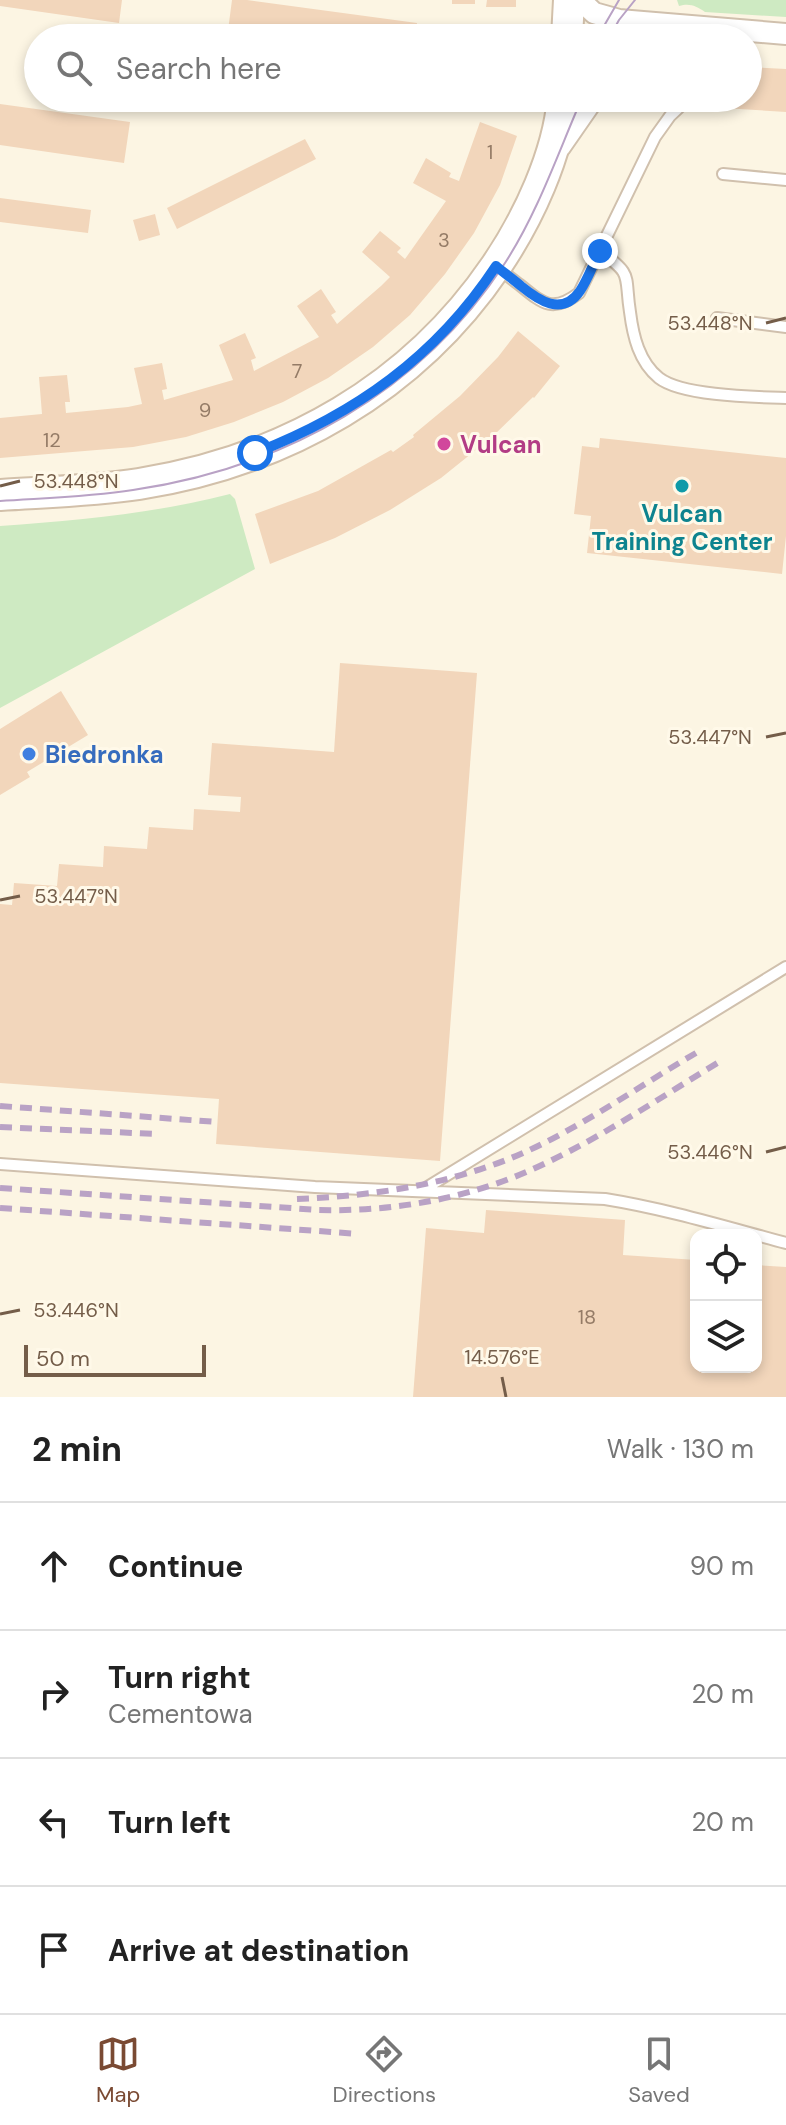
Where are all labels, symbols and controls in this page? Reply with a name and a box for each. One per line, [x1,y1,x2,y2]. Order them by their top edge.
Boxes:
search box [24,24,762,112]
icon: search [52,46,96,90]
text: Search here [116,49,282,88]
house number: 1 [487,139,493,165]
house number: 3 [438,227,450,253]
route end [582,233,618,269]
text: 53.448°N [667,310,753,336]
house number: 7 [292,358,302,384]
house number: 9 [199,397,211,423]
house number: 12 [43,427,61,453]
place label: Vulcan [460,429,541,460]
route start [237,435,273,471]
marker: Vulcan [435,435,453,453]
text: 53.448°N [33,468,119,494]
marker: Vulcan Training Center [673,477,691,495]
place label: Vulcan Training Center [591,498,773,557]
text: 53.447°N [668,724,752,750]
place label: Biedronka [45,739,164,770]
marker: Biedronka [20,745,38,763]
text: 53.447°N [34,883,118,909]
text: 53.446°N [667,1139,753,1165]
map controls [690,1229,762,1373]
button: locate [690,1229,762,1301]
text: 53.446°N [33,1297,119,1323]
button: layers [690,1301,762,1373]
house number: 18 [578,1304,596,1330]
scale bar [24,1341,206,1377]
text: 50 m [36,1344,90,1373]
text: 14.576°E [464,1344,540,1370]
text: 2 min [32,1427,122,1472]
text: Walk · 130 m [607,1432,754,1466]
icon: ahead [32,1544,76,1588]
text: Continue [108,1547,243,1586]
text: 90 m [690,1549,754,1583]
text: Turn right [108,1658,251,1697]
icon: right [32,1672,76,1716]
text: 20 m [691,1677,754,1711]
text: Cementowa [108,1697,253,1731]
icon: left [32,1800,76,1844]
text: Turn left [108,1803,231,1842]
text: 20 m [691,1805,754,1839]
icon: arrive [32,1928,76,1972]
text: Arrive at destination [108,1931,409,1970]
tab: Map [96,2032,140,2109]
tab: Directions [333,2032,436,2109]
tab: Saved [628,2032,690,2109]

